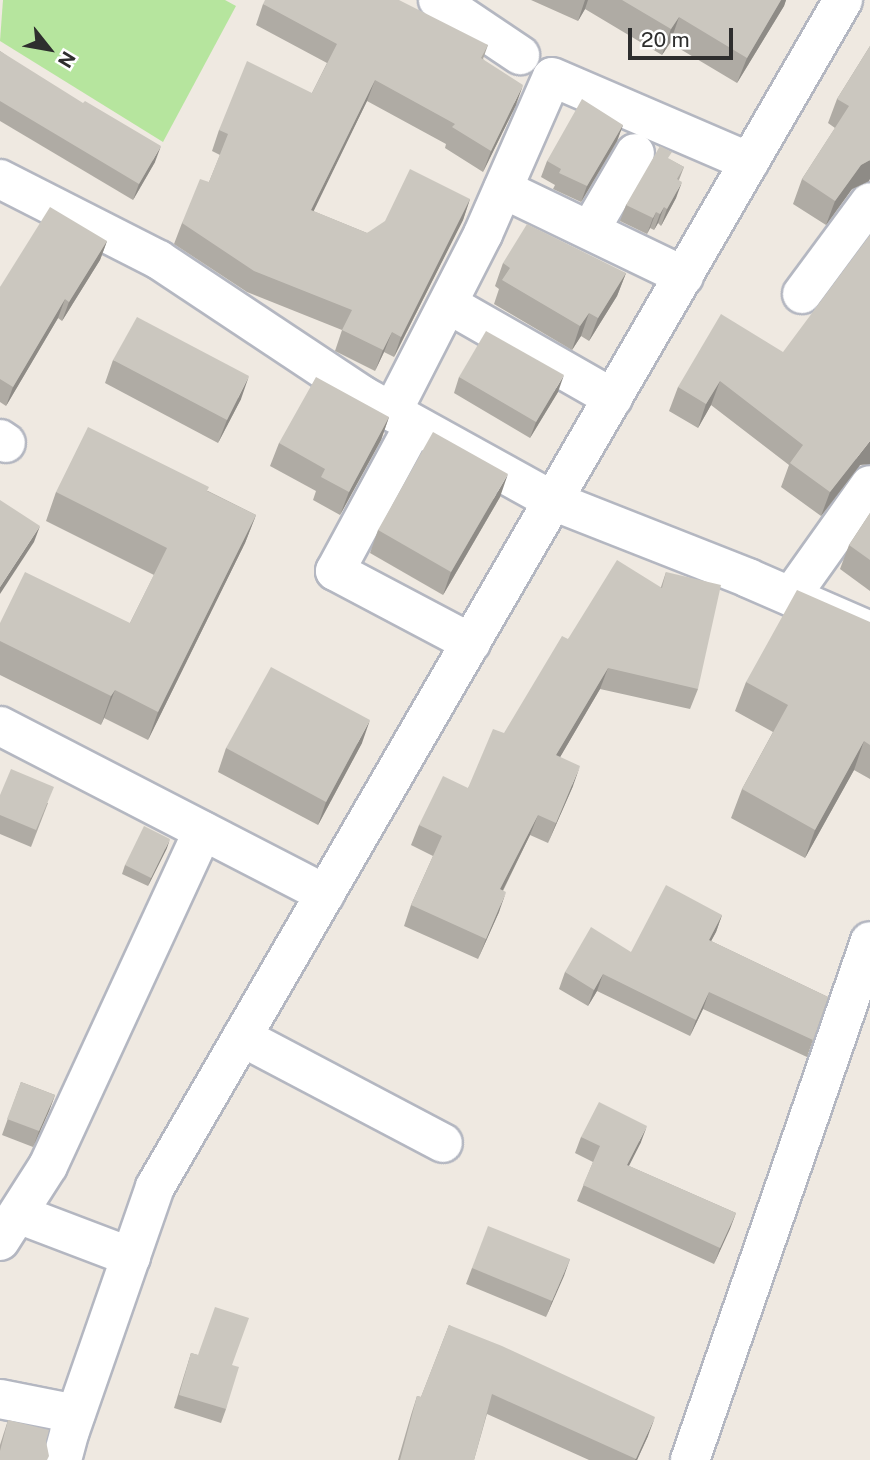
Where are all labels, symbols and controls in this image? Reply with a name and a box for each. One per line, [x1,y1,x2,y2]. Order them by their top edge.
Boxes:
north arrow [14,14,84,84]
scale bar [632,14,737,58]
text: 20 m [641,27,690,52]
text: N [54,48,80,72]

